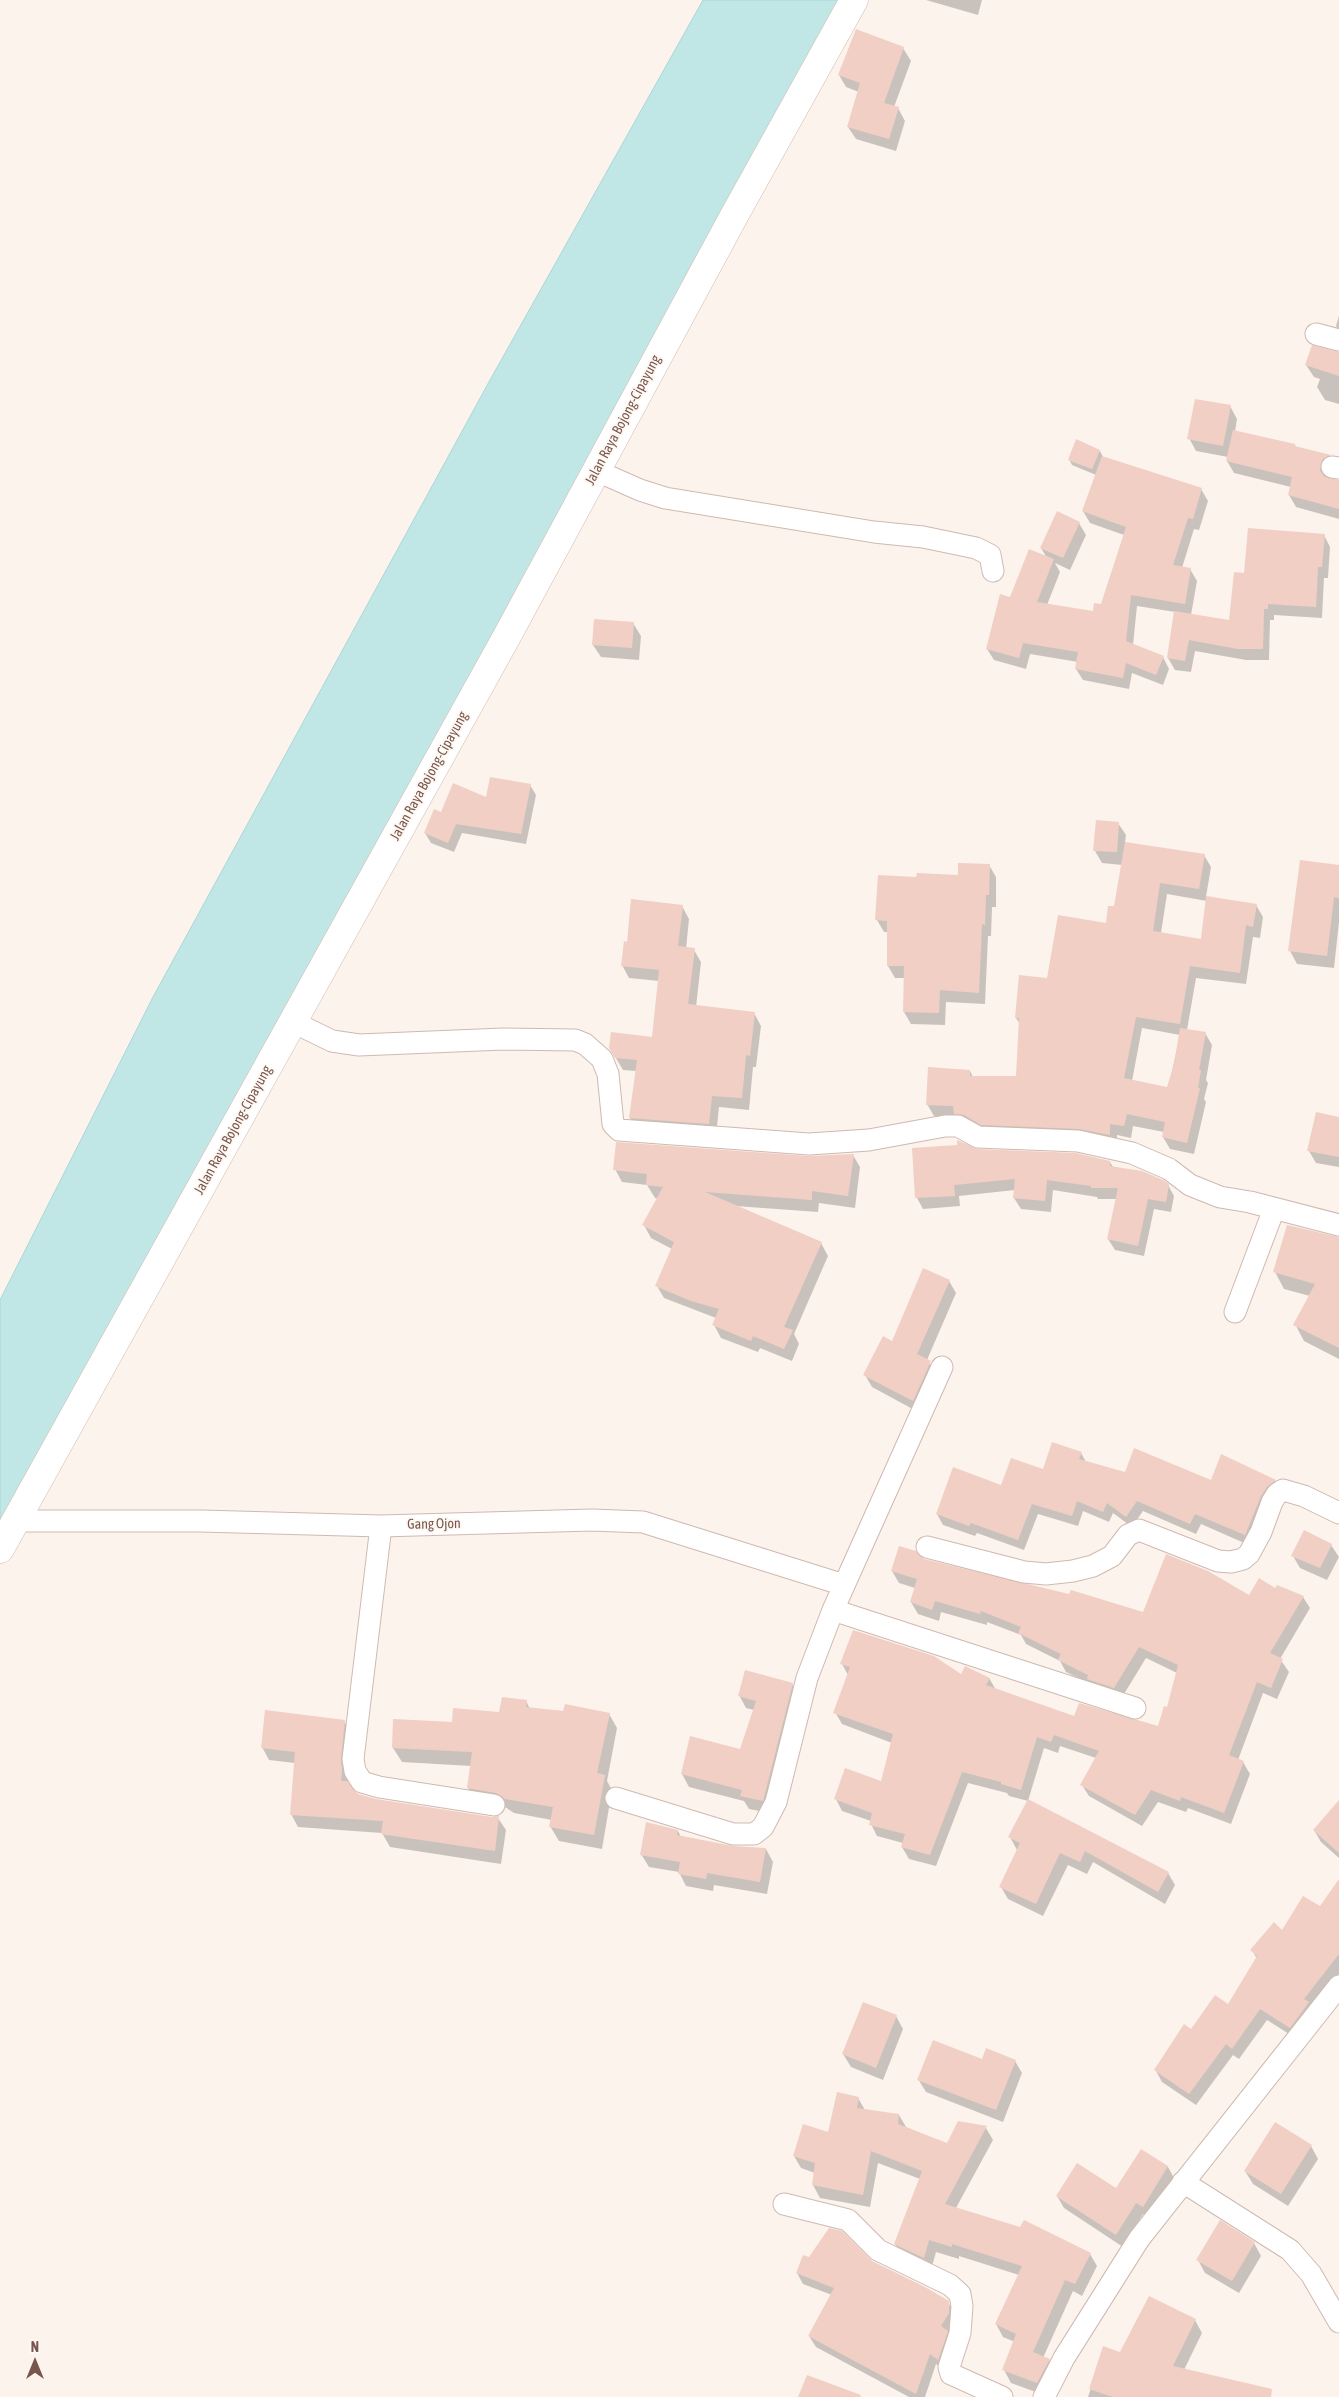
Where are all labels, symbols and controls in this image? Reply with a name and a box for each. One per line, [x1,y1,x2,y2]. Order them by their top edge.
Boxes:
street label: Jalan Raya Bojong-Cipayung [582,352,664,488]
street label: Jalan Raya Bojong-Cipayung [387,709,471,843]
street label: Jalan Raya Bojong-Cipayung [191,1063,275,1197]
street label: Gang Ojon [407,1515,461,1533]
north arrow [10,2337,60,2387]
text: N [31,2339,39,2355]

